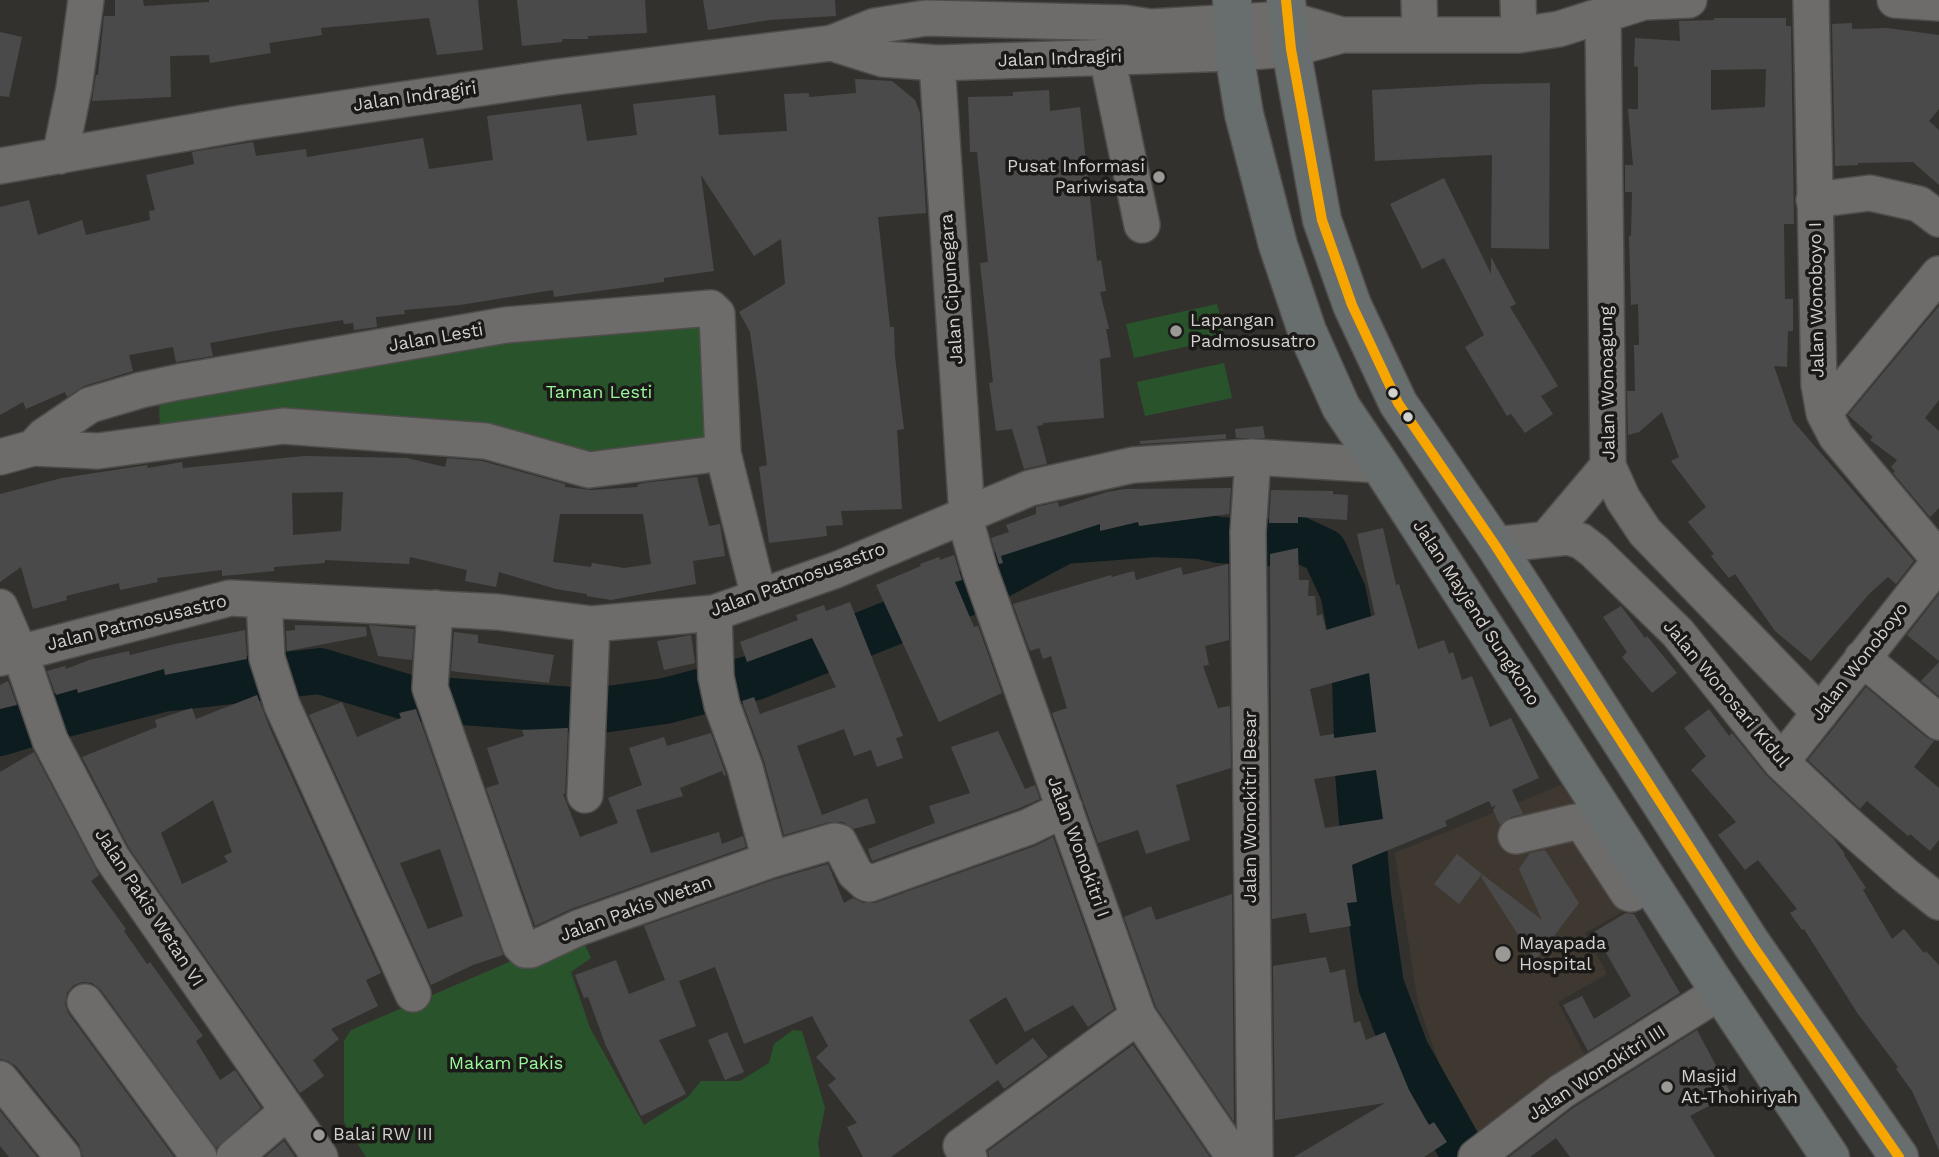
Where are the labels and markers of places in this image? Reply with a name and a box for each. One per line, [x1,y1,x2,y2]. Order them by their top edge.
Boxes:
place label: Pusat Informasi Pariwisata [1007,156,1145,198]
marker: Pusat Informasi Pariwisata [1151,169,1167,185]
place label: Lapangan Padmosusatro [1190,310,1316,352]
marker: Lapangan Padmosusatro [1168,323,1184,339]
unlabelled marker [1386,386,1400,400]
unlabelled marker [1401,410,1415,424]
place label: Mayapada Hospital [1519,933,1606,976]
marker: Mayapada Hospital [1493,944,1513,964]
place label: Masjid At-Thohiriyah [1681,1066,1798,1108]
marker: Masjid At-Thohiriyah [1659,1079,1675,1095]
place label: Balai RW III [333,1124,433,1146]
marker: Balai RW III [311,1127,327,1143]

